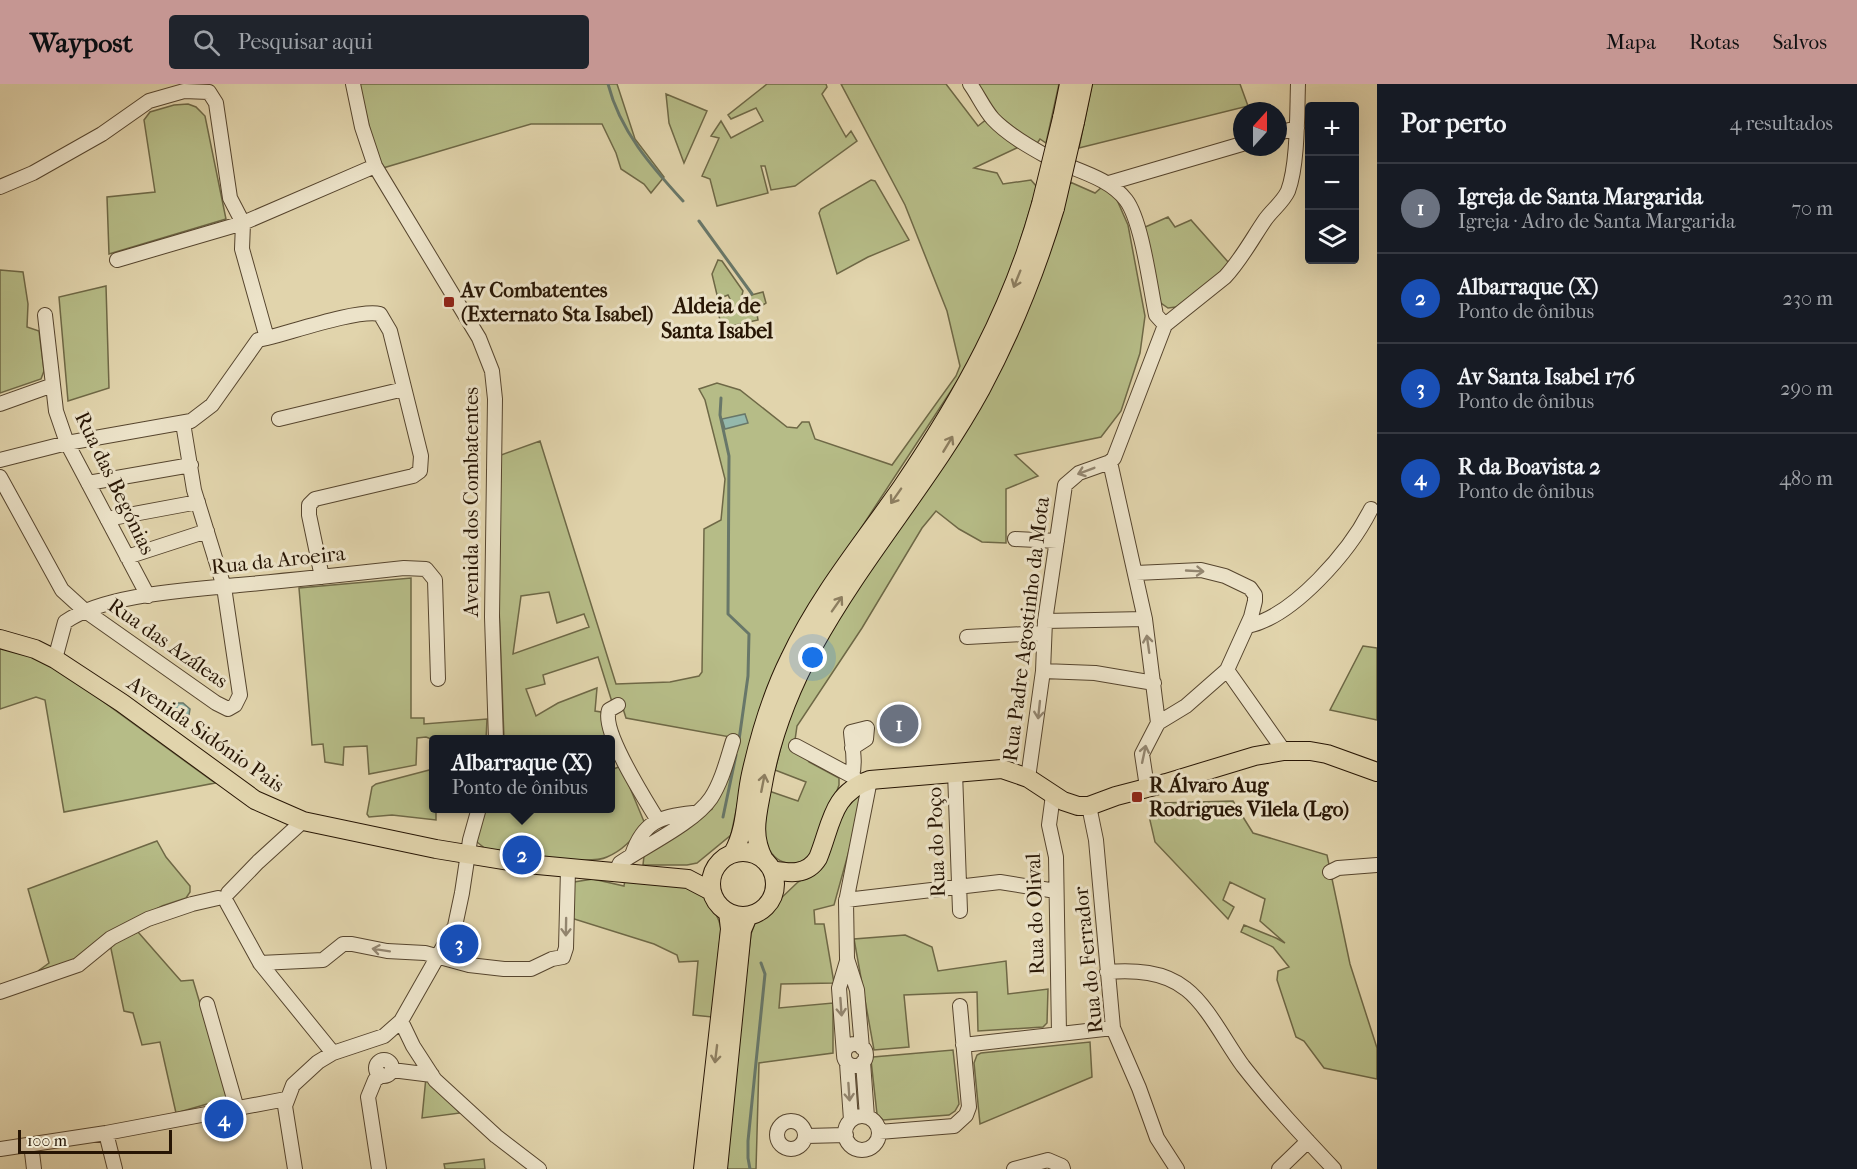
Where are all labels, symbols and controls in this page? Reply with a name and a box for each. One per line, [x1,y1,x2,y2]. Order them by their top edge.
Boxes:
search box [169,15,589,69]
text: Waypost [30,26,133,59]
icon: search [190,26,223,59]
text: Pesquisar aqui [238,29,373,55]
text: Mapa [1606,30,1656,54]
text: Rotas [1689,30,1739,54]
text: Salvos [1772,30,1827,54]
north arrow [1233,102,1287,156]
map controls [1305,102,1359,264]
button: + [1305,102,1359,156]
text: Por perto [1401,108,1506,139]
text: 4 resultados [1730,112,1833,135]
button: − [1305,156,1359,210]
text: Igreja de Santa Margarida [1458,184,1703,210]
text: 1 [1417,197,1424,220]
text: 70 m [1791,197,1833,220]
button: layers [1305,210,1359,264]
text: Igreja · Adro de Santa Margarida [1458,210,1736,233]
one-way arrow [1011,269,1022,288]
text: Albarraque (X) [1458,274,1598,300]
place label: Av Combatentes (Externato Sta Isabel) [459,278,653,326]
text: 2 [1415,287,1426,310]
text: 230 m [1783,287,1833,310]
district label: Aldeia de Santa Isabel [661,293,774,344]
marker: Av Combatentes (Externato Sta Isabel) [442,295,456,309]
text: Ponto de ônibus [1458,300,1594,323]
text: Av Santa Isabel 176 [1458,364,1635,390]
text: 3 [1416,377,1425,400]
text: 290 m [1780,377,1833,400]
street label: Avenida dos Combatentes [459,387,483,618]
text: Ponto de ônibus [1458,390,1594,413]
street label: Rua das Begónias [70,408,160,559]
one-way arrow [943,436,955,453]
text: R da Boavista 2 [1458,454,1600,480]
one-way arrow [1077,466,1096,477]
text: 4 [1415,467,1426,490]
text: 480 m [1779,467,1833,490]
text: Ponto de ônibus [1458,480,1594,503]
one-way arrow [890,487,902,503]
street label: Rua Padre Agostinho da Mota [998,495,1054,763]
street label: Rua da Aroeira [210,541,347,579]
one-way arrow [1184,565,1204,576]
street label: Rua das Azáleas [104,593,233,693]
one-way arrow [831,596,843,612]
one-way arrow [1142,635,1153,655]
your location [798,643,827,672]
street label: Avenida Sidónio Pais [122,670,289,797]
one-way arrow [1033,699,1044,719]
pin: 1 [880,702,918,746]
popup [429,735,615,813]
one-way arrow [1139,745,1150,764]
text: Albarraque (X) [452,750,592,776]
place label: R Álvaro Aug Rodrigues Vilela (Lgo) [1149,772,1349,821]
one-way arrow [758,774,769,793]
text: Ponto de ônibus [452,776,588,799]
street label: Rua do Poço [922,786,950,898]
marker: R Álvaro Aug Rodrigues Vilela (Lgo) [1130,790,1144,804]
pin: 2 [502,832,542,878]
street label: Rua do Olival [1021,853,1049,975]
street label: Rua do Ferrador [1068,885,1108,1035]
one-way arrow [561,917,572,937]
pin: 3 [440,922,478,966]
one-way arrow [372,944,391,955]
one-way arrow [835,996,846,1016]
one-way arrow [710,1044,721,1063]
one-way arrow [844,1081,855,1101]
pin: 4 [204,1096,244,1142]
scale bar [18,1127,172,1154]
text: 100 m [27,1131,67,1150]

